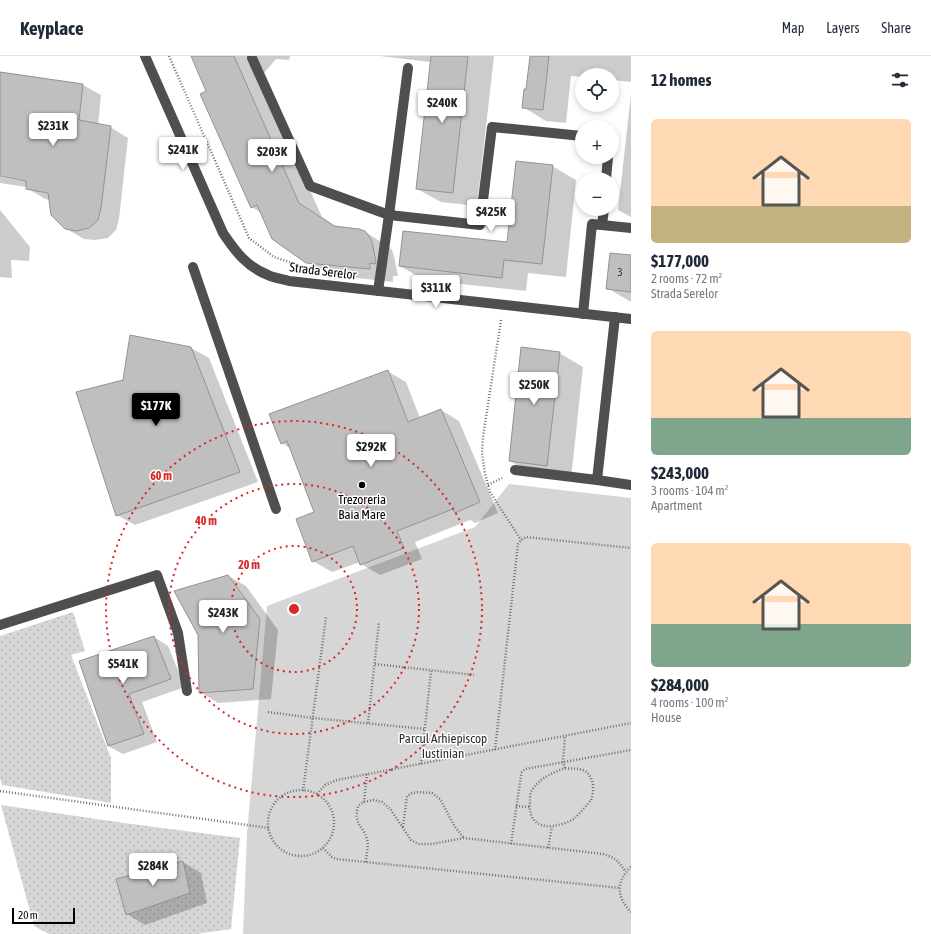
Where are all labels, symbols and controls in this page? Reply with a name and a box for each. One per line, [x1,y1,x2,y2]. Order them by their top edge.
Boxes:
text: Keyplace [20,17,84,39]
text: Map [782,20,804,36]
text: Layers [826,20,859,36]
text: Share [881,20,911,36]
map controls [575,68,619,216]
button: locate [575,68,619,112]
icon: filters [889,69,911,91]
text: 12 homes [651,70,712,90]
pin: $240K [414,90,470,124]
text: $240K [427,95,457,110]
pin: $231K [25,113,81,147]
text: $231K [38,118,68,133]
button: + [575,120,619,164]
pin: $241K [155,137,211,171]
pin: $203K [244,139,300,173]
text: $241K [168,142,198,157]
text: $203K [257,144,287,159]
icon: home [745,145,817,217]
button: − [575,172,619,216]
pin: $425K [463,199,519,233]
text: $425K [476,204,506,219]
text: $177,000 [651,251,709,271]
street label: Strada Serelor [289,259,357,283]
house number: 3 [617,266,623,278]
text: 2 rooms · 72 m² [651,271,722,286]
pin: $311K [408,275,464,309]
text: $311K [421,280,451,295]
text: Strada Serelor [651,286,718,301]
icon: home [745,357,817,429]
pin: $250K [506,372,562,406]
text: $250K [519,377,549,392]
pin: $177K [128,393,184,427]
text: $177K [141,398,171,413]
pin: $292K [343,434,399,468]
text: $292K [356,439,386,454]
text: $243,000 [651,463,709,483]
text: 60 m [150,469,172,483]
marker: Trezoreria Baia Mare [357,480,367,490]
text: 3 rooms · 104 m² [651,483,728,498]
place label: Trezoreria Baia Mare [338,492,386,522]
text: Apartment [651,498,702,513]
text: 40 m [194,514,217,528]
text: 20 m [238,558,260,572]
icon: home [745,569,817,641]
pin: $243K [195,600,251,634]
centre of rings [287,602,301,616]
text: $243K [208,605,238,620]
pin: $541K [95,651,151,685]
text: $541K [108,656,138,671]
text: $284,000 [651,675,709,695]
text: 4 rooms · 100 m² [651,695,728,710]
text: House [651,710,681,725]
park label: Parcul Arhiepiscop Iustinian [399,731,487,761]
pin: $284K [125,853,181,887]
text: $284K [138,858,168,873]
scale bar [12,906,75,925]
text: 20 m [18,909,38,921]

